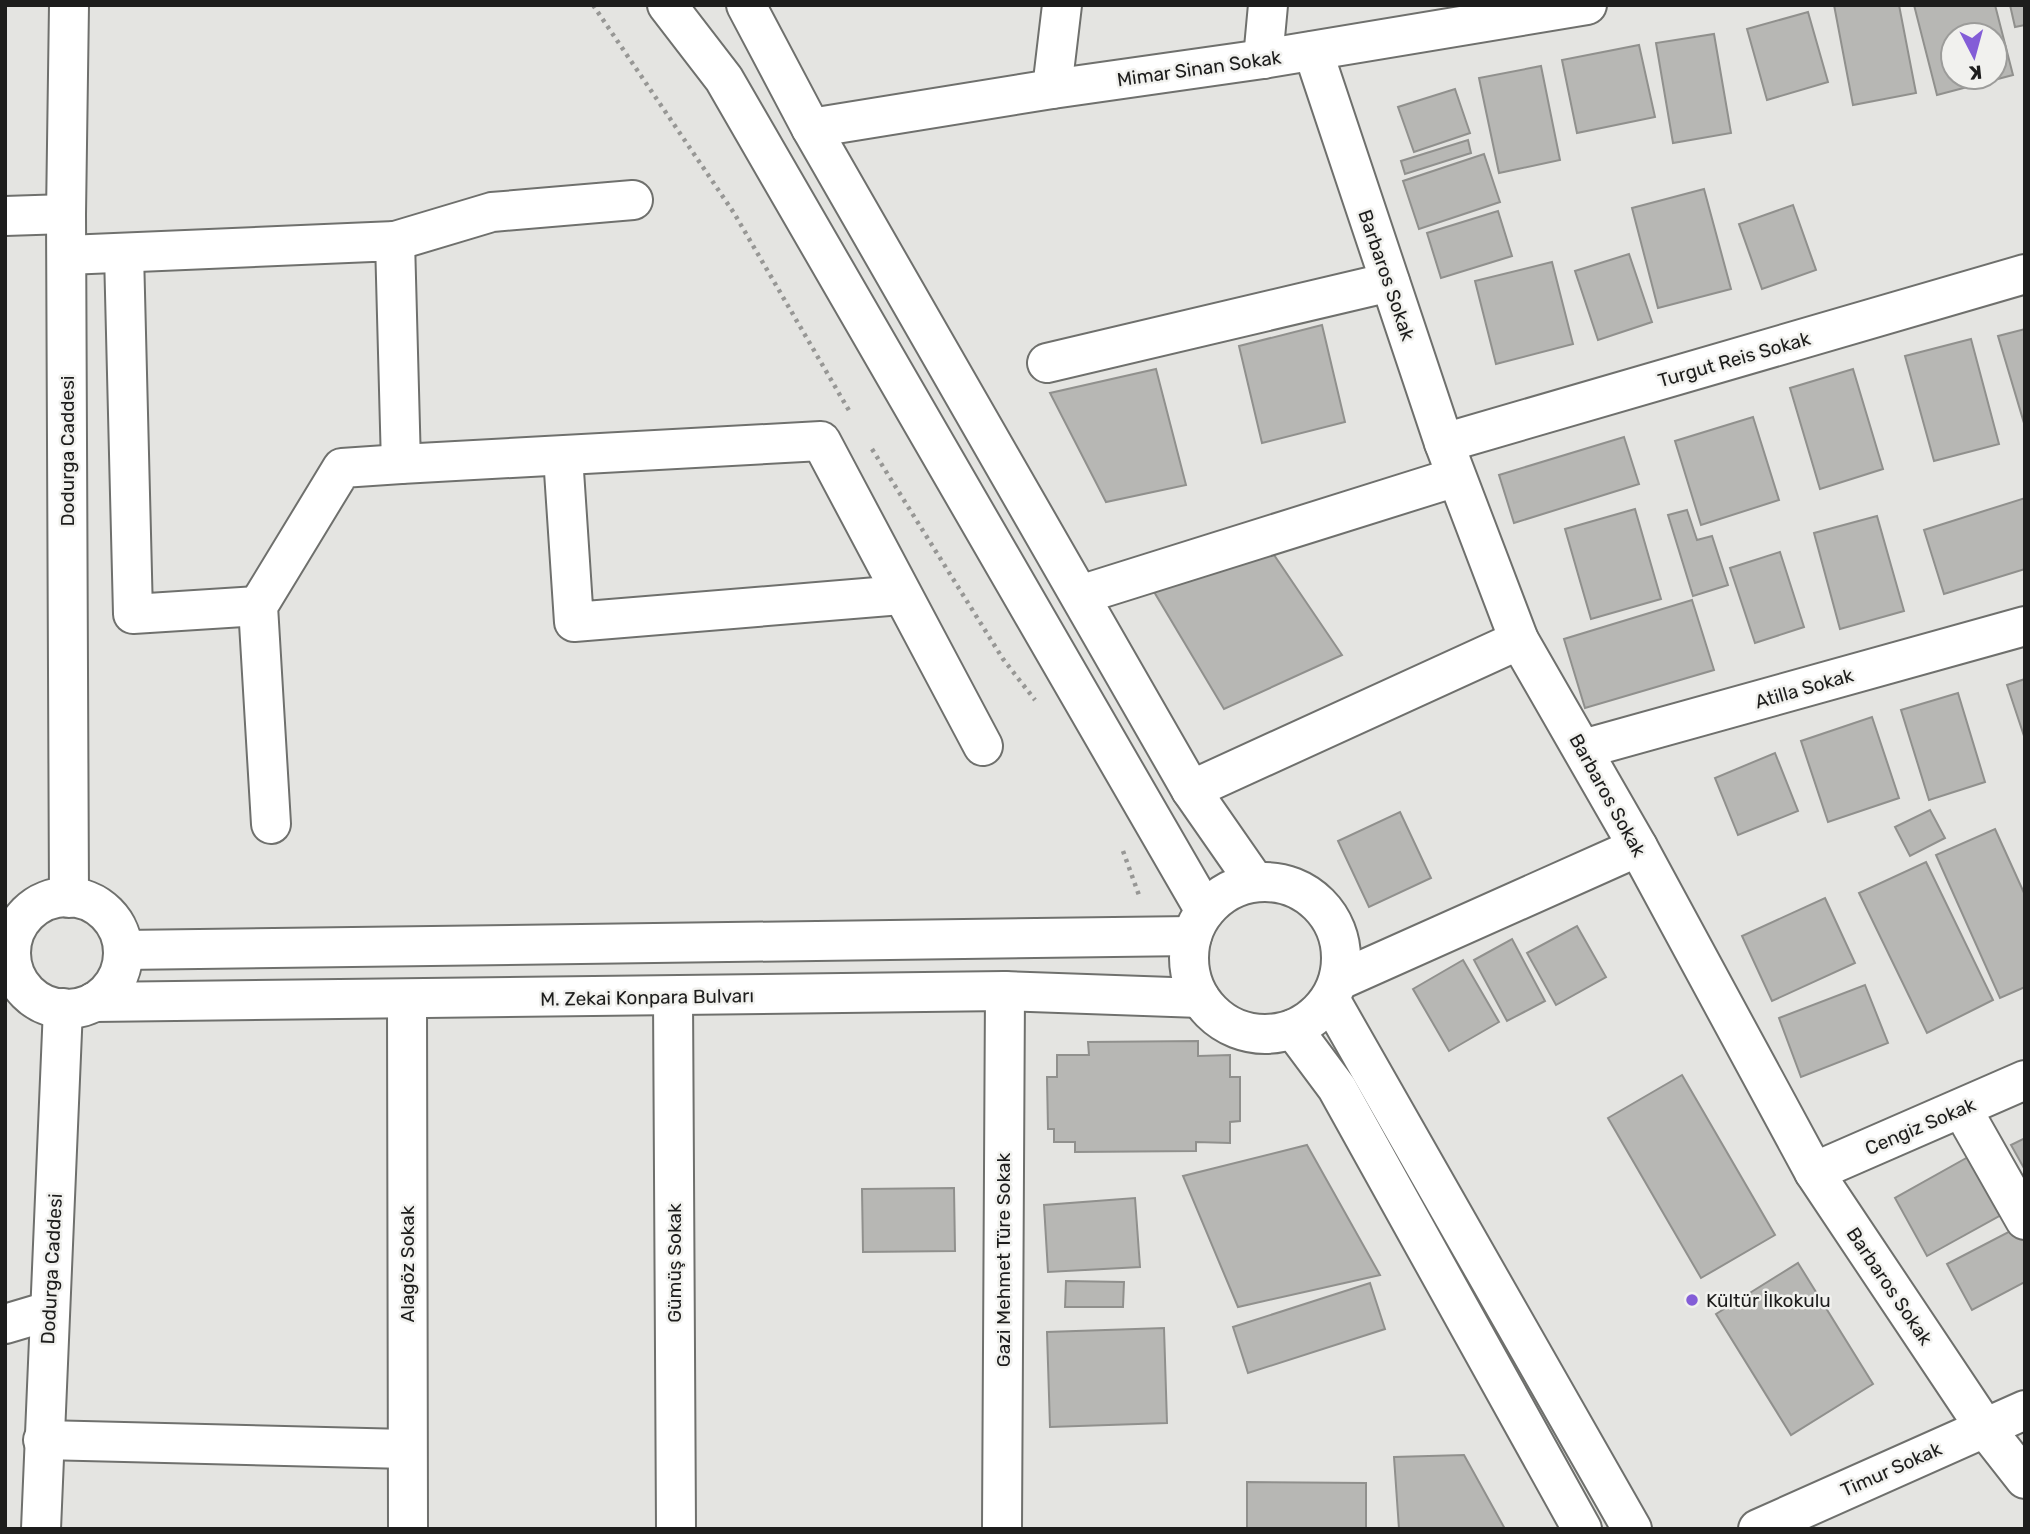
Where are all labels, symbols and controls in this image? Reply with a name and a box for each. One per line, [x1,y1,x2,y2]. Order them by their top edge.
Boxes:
north arrow [1939,21,2009,91]
street label: Mimar Sinan Sokak [1115,46,1283,91]
text: K [1968,60,1983,85]
street label: Barbaros Sokak [1353,207,1420,344]
street label: Turgut Reis Sokak [1655,327,1813,392]
street label: Dodurga Caddesi [56,376,79,526]
street label: Atilla Sokak [1752,663,1856,713]
street label: Barbaros Sokak [1564,730,1651,861]
street label: M. Zekai Konpara Bulvarı [540,984,754,1011]
street label: Cengiz Sokak [1862,1093,1979,1160]
street label: Gazi Mehmet Türe Sokak [992,1153,1015,1367]
street label: Dodurga Caddesi [36,1193,67,1345]
street label: Gümüş Sokak [663,1203,686,1323]
street label: Alagöz Sokak [396,1205,419,1322]
street label: Barbaros Sokak [1842,1223,1938,1350]
place label: Kültür İlkokulu [1706,1289,1831,1312]
marker: Kültür İlkokulu [1684,1292,1700,1308]
street label: Timur Sokak [1837,1437,1945,1502]

